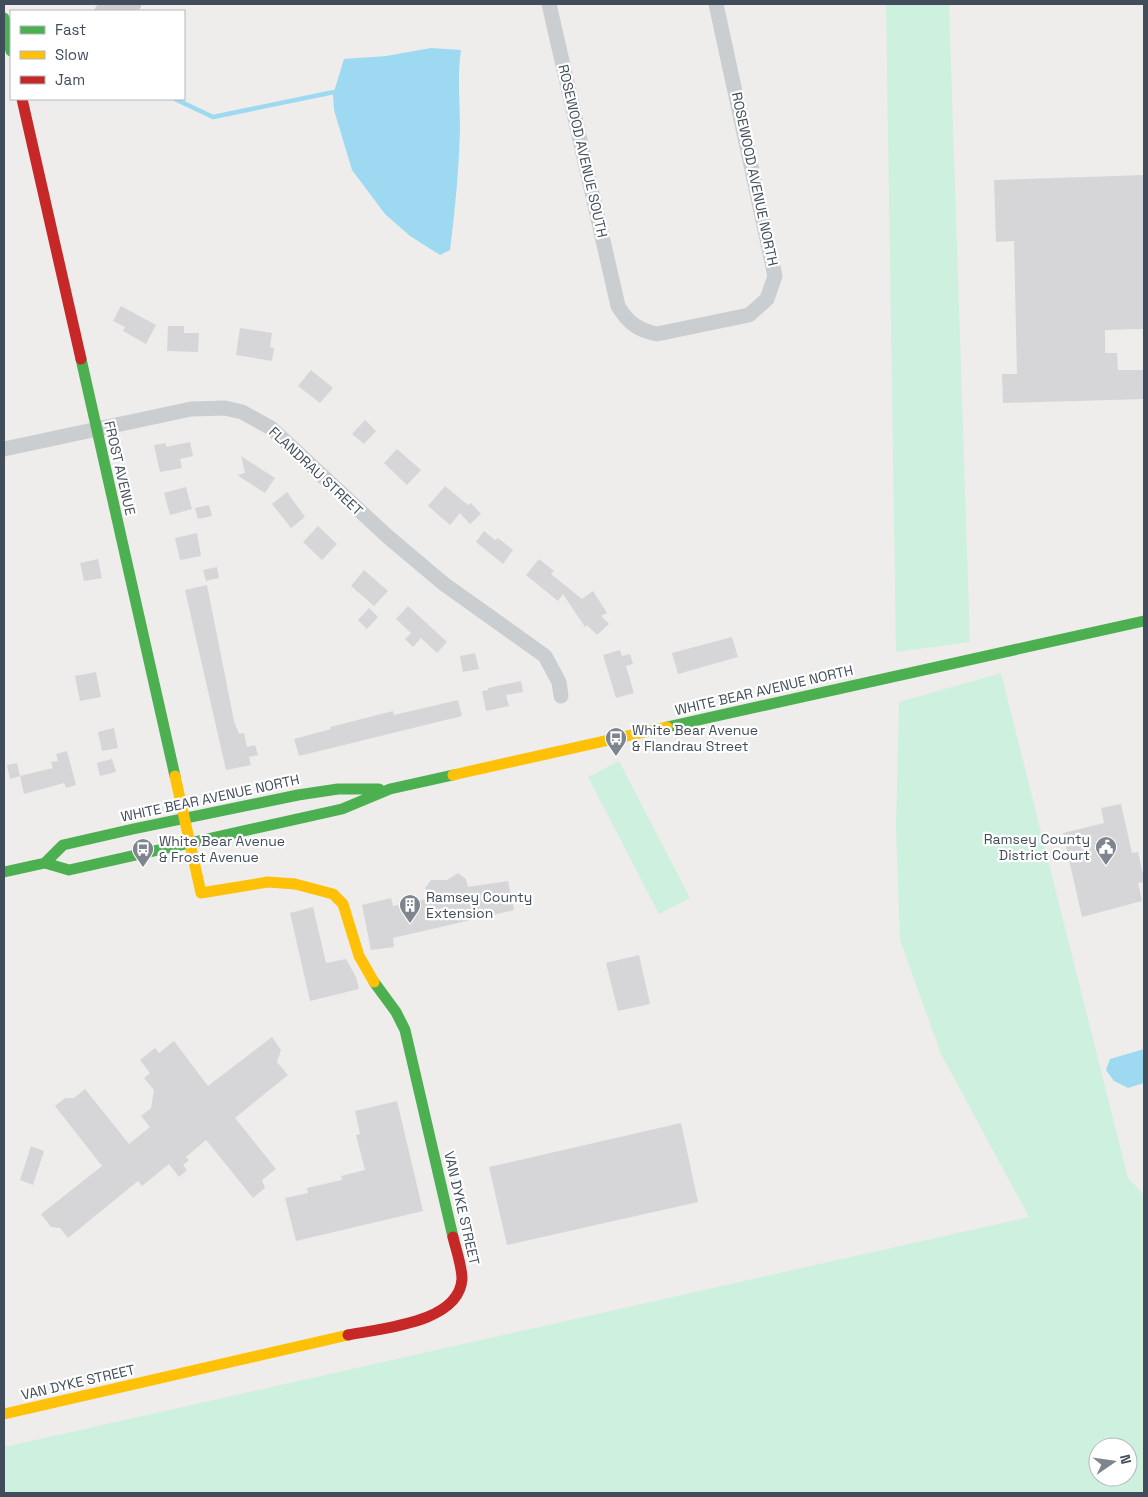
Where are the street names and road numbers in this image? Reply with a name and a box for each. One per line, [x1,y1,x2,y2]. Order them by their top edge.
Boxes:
street label: ROSEWOOD AVENUE SOUTH [554,63,612,239]
street label: ROSEWOOD AVENUE NORTH [728,90,782,268]
street label: FROST AVENUE [100,419,140,517]
street label: FLANDRAU STREET [265,423,367,519]
street label: WHITE BEAR AVENUE NORTH [673,661,855,719]
street label: WHITE BEAR AVENUE NORTH [119,770,301,826]
street label: VAN DYKE STREET [440,1149,484,1267]
street label: VAN DYKE STREET [19,1360,137,1404]

